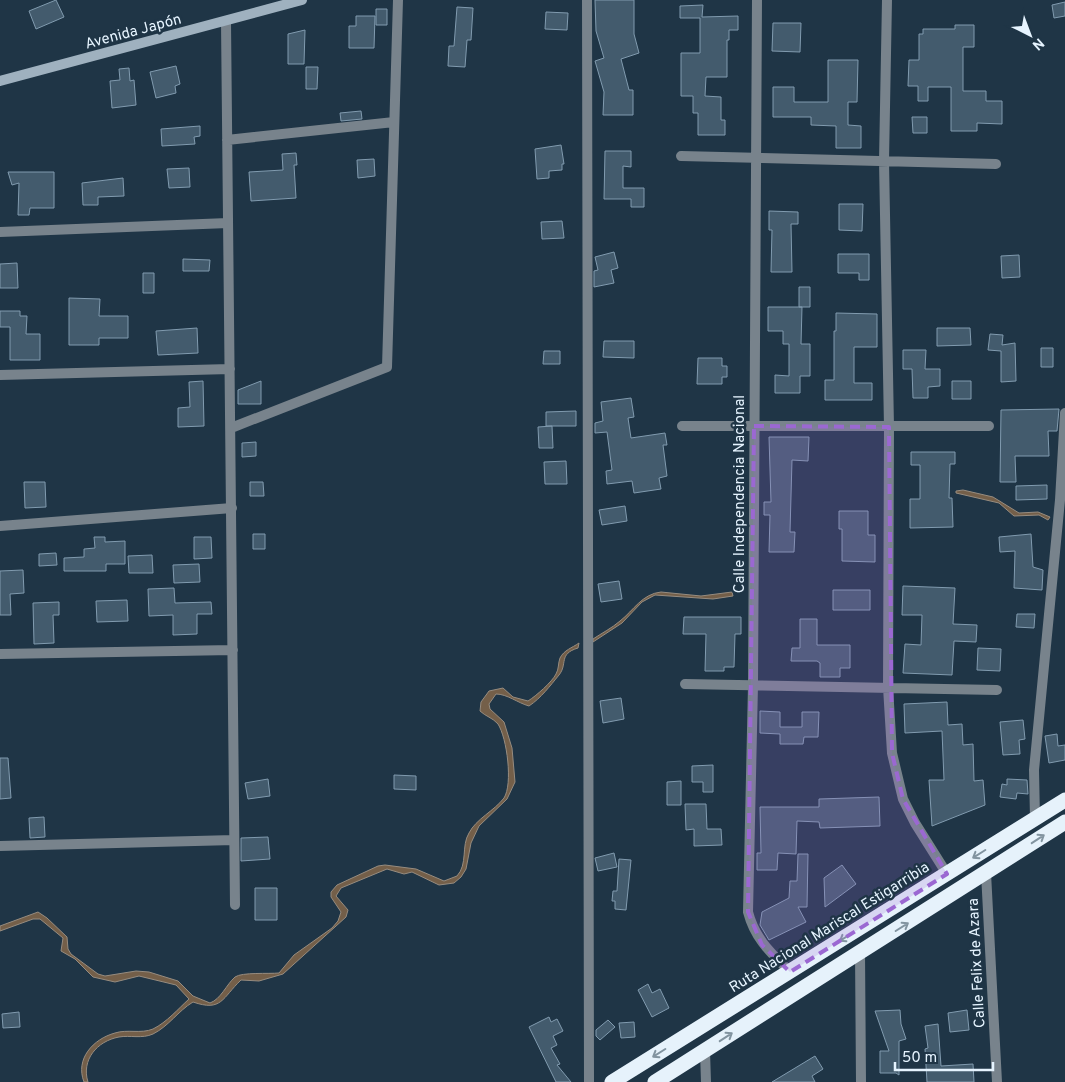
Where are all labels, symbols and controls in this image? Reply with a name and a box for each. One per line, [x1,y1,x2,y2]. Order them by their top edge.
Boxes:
street label: Avenida Japón [83,10,184,54]
north arrow [1005,10,1055,60]
text: N [1028,34,1047,53]
street label: Calle Independencia Nacional [731,395,750,593]
one-way arrow [1031,834,1045,844]
one-way arrow [973,849,987,859]
street label: Ruta Nacional Mariscal Estigarribia [726,859,933,998]
street label: Calle Felix de Azara [965,897,990,1028]
one-way arrow [894,921,908,931]
one-way arrow [840,932,854,942]
one-way arrow [719,1032,733,1043]
scale bar [895,1040,992,1072]
one-way arrow [652,1048,666,1058]
text: 50 m [902,1049,937,1068]

